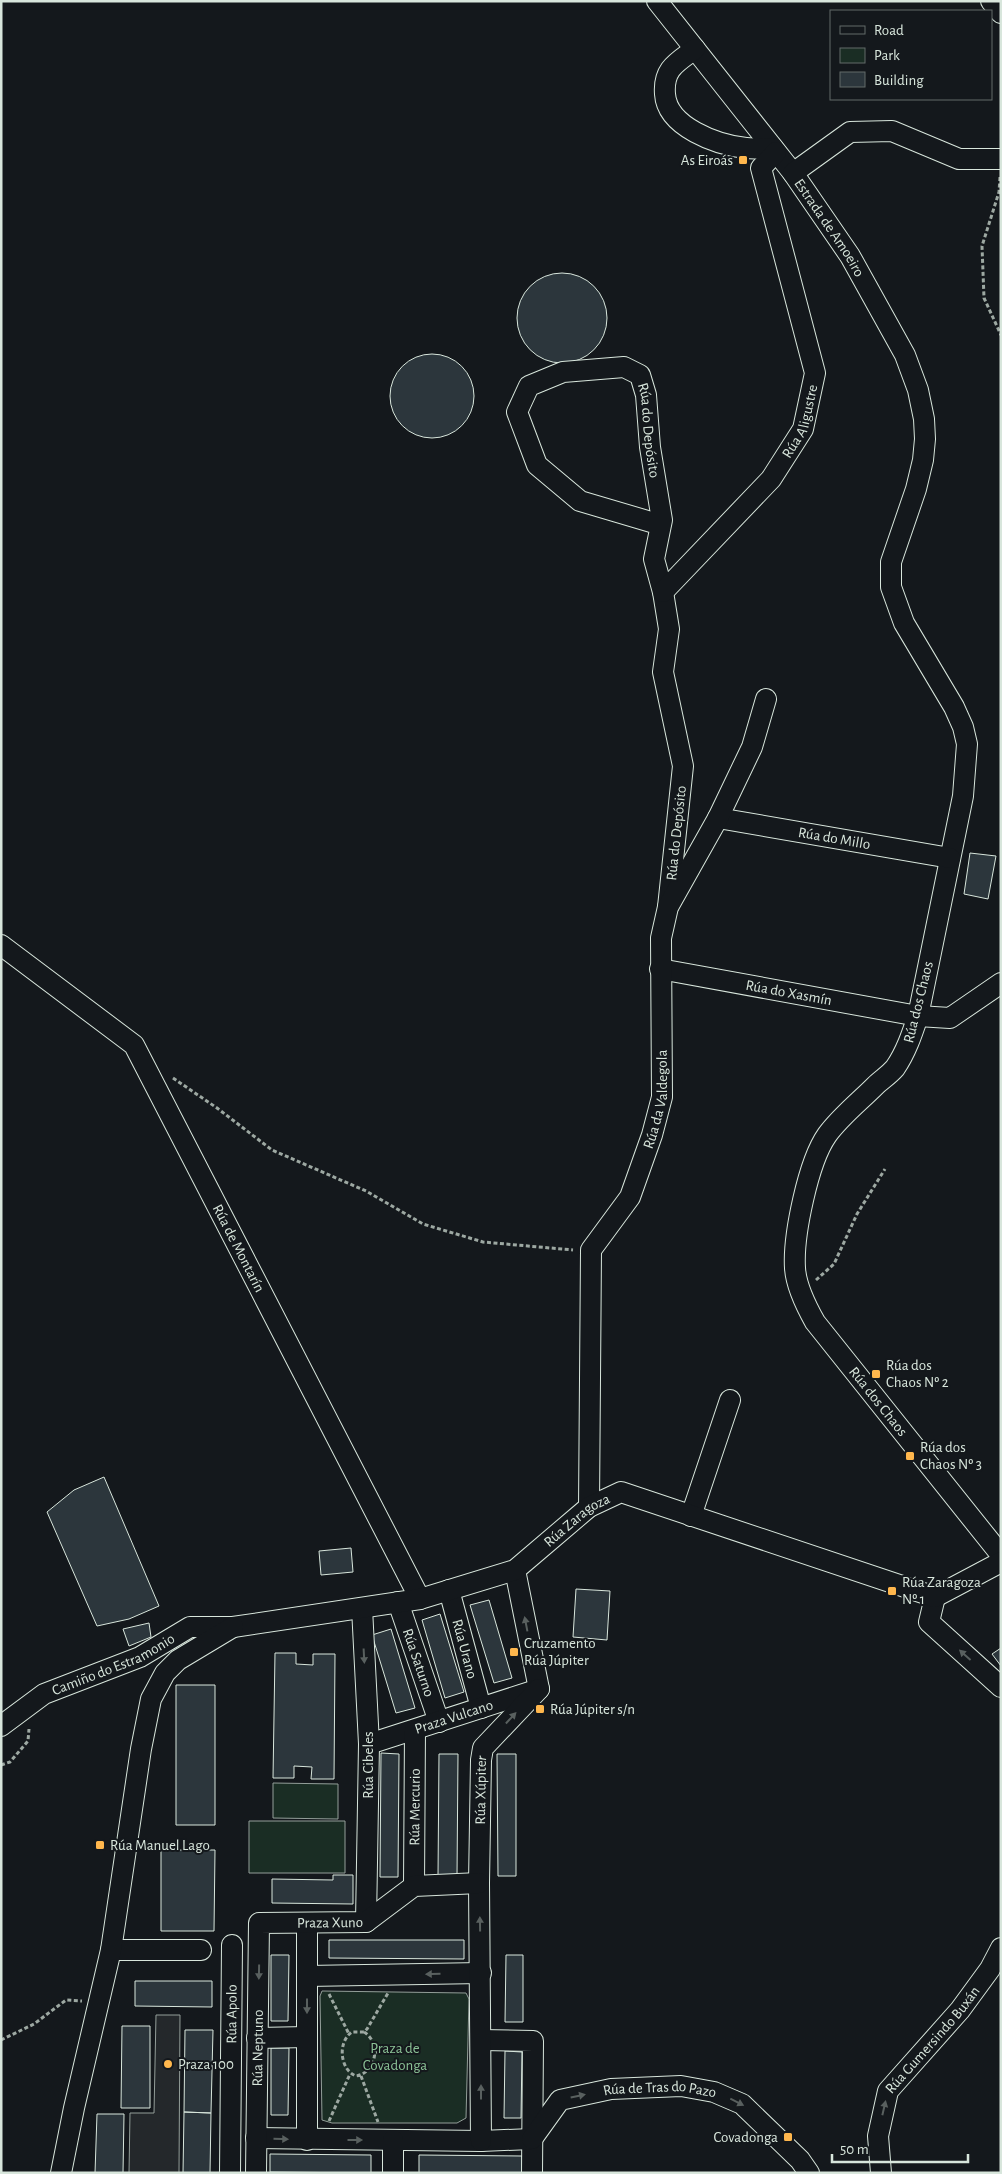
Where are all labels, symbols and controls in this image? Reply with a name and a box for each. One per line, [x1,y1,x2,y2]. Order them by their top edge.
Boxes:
legend [830,10,992,100]
text: Road [874,23,904,38]
text: Park [874,48,900,63]
text: Building [874,73,924,88]
place label: As Eiroás [681,153,733,168]
marker: As Eiroás [737,154,749,166]
street label: Estrada de Amoeiro [791,176,867,279]
street label: Rúa do Depósito [635,381,662,479]
street label: Rúa Aligustre [779,383,820,461]
street label: Rúa do Depósito [664,785,689,881]
street label: Rúa do Millo [797,825,871,852]
street label: Rúa dos Chaos [901,960,936,1045]
street label: Rúa do Xasmín [744,978,833,1008]
street label: Rúa da Valdegola [641,1050,670,1151]
street label: Rúa de Montarín [210,1202,267,1295]
place label: Rúa dos Chaos Nº 2 [886,1358,949,1390]
street label: Rúa dos Chaos [846,1364,910,1439]
marker: Rúa dos Chaos Nº 2 [870,1368,882,1380]
place label: Rúa dos Chaos Nº 3 [920,1440,982,1472]
marker: Rúa dos Chaos Nº 3 [904,1450,916,1462]
street label: Rúa Zaragoza [541,1491,612,1550]
place label: Rúa Zaragoza Nº 1 [902,1575,981,1607]
marker: Rúa Zaragoza Nº 1 [886,1585,898,1597]
one-way arrow [521,1615,529,1631]
street label: Rúa Urano [449,1618,480,1680]
street label: Rúa Saturno [400,1627,437,1699]
street label: Camiño do Estramonio [50,1631,177,1698]
place label: Cruzamento Rúa Júpiter [524,1636,596,1668]
marker: Cruzamento Rúa Júpiter [508,1646,520,1658]
one-way arrow [361,1649,369,1665]
one-way arrow [959,1649,971,1661]
street label: Praza Vulcano [413,1697,495,1737]
place label: Rúa Júpiter s/n [550,1702,635,1717]
marker: Rúa Júpiter s/n [534,1703,546,1715]
one-way arrow [505,1713,517,1725]
street label: Rúa Cibeles [361,1731,376,1799]
street label: Rúa Xúpiter [473,1754,490,1825]
street label: Rúa Mercurio [407,1768,423,1846]
place label: Rúa Manuel Lago [110,1838,210,1853]
marker: Rúa Manuel Lago [94,1839,106,1851]
street label: Praza Xuno [297,1915,363,1931]
one-way arrow [476,1916,484,1932]
one-way arrow [255,1964,263,1980]
one-way arrow [424,1970,440,1978]
street label: Rúa Apolo [224,1984,240,2044]
street label: Rúa Gumersindo Buxán [883,1984,983,2097]
one-way arrow [303,1999,311,2015]
street label: Rúa Neptuno [250,2009,266,2087]
park label: Praza de Covadonga [363,2041,427,2073]
place label: Praza 100 [178,2057,234,2072]
marker: Praza 100 [162,2058,174,2070]
street label: Rúa de Tras do Pazo [602,2079,717,2100]
one-way arrow [477,2084,485,2100]
one-way arrow [570,2092,585,2100]
one-way arrow [729,2098,744,2106]
one-way arrow [880,2100,888,2115]
place label: Covadonga [714,2130,778,2145]
marker: Covadonga [782,2131,794,2143]
scale bar [832,2132,968,2164]
one-way arrow [274,2135,290,2143]
one-way arrow [348,2136,364,2144]
text: 50 m [840,2142,869,2157]

